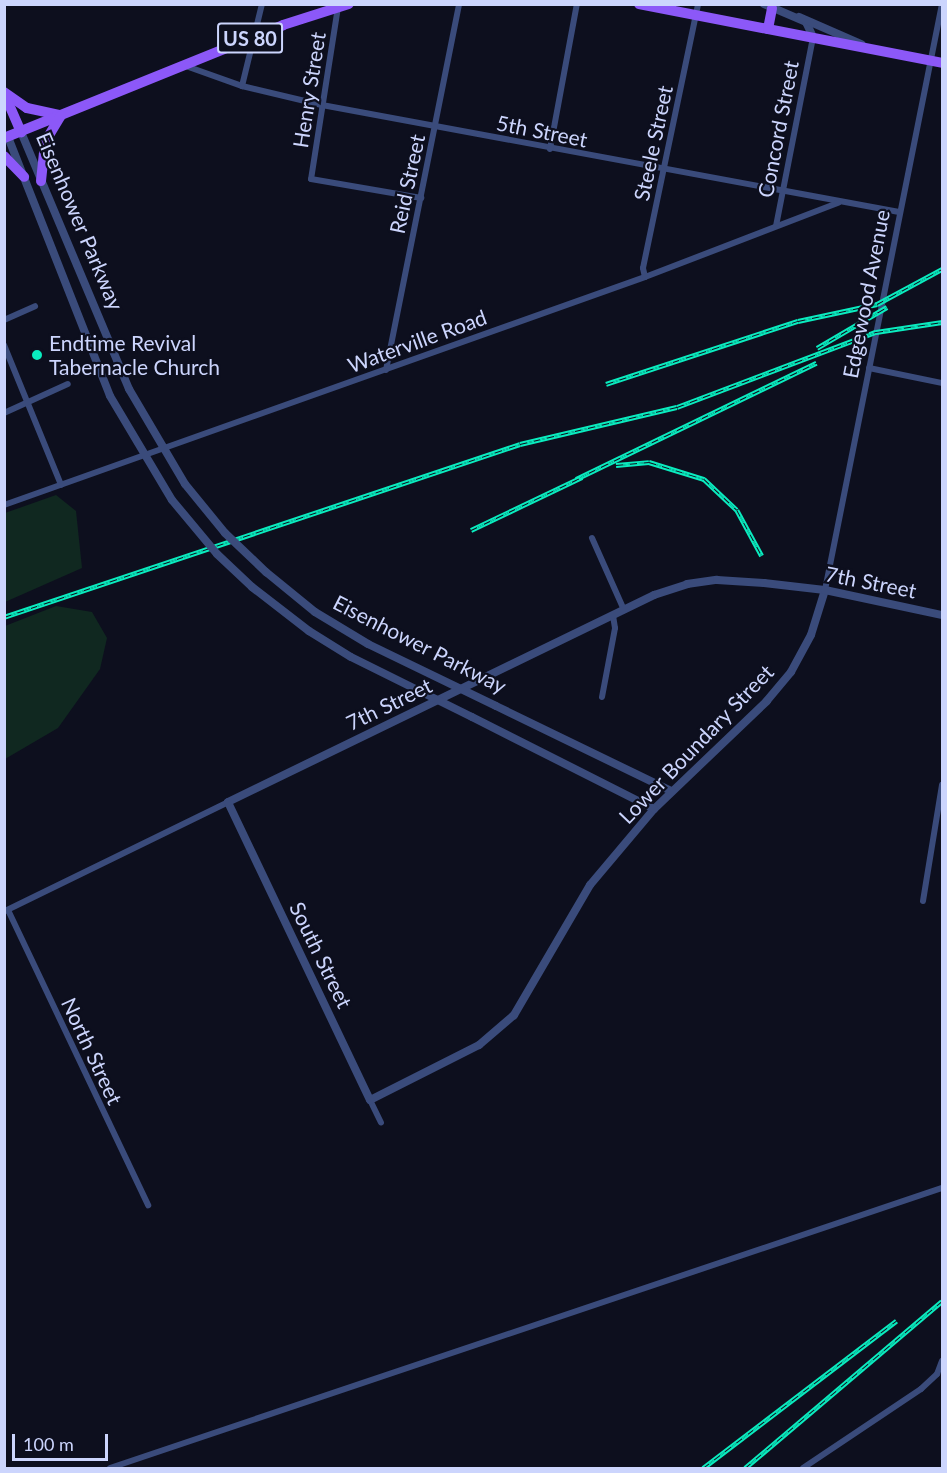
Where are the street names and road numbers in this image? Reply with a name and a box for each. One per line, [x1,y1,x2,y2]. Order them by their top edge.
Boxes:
road number: US 80 [217,21,283,55]
street label: Henry Street [287,30,331,150]
street label: Concord Street [752,58,804,200]
street label: Steele Street [628,83,678,203]
street label: 5th Street [494,110,590,152]
street label: Eisenhower Parkway [31,128,129,314]
street label: Reid Street [384,132,430,236]
street label: Edgewood Avenue [837,207,895,381]
street label: Waterville Road [344,304,490,378]
street label: 7th Street [823,561,919,603]
street label: Eisenhower Parkway [329,589,511,699]
street label: Lower Boundary Street [613,659,779,829]
street label: 7th Street [342,672,436,736]
street label: South Street [284,898,358,1012]
street label: North Street [56,993,128,1109]

